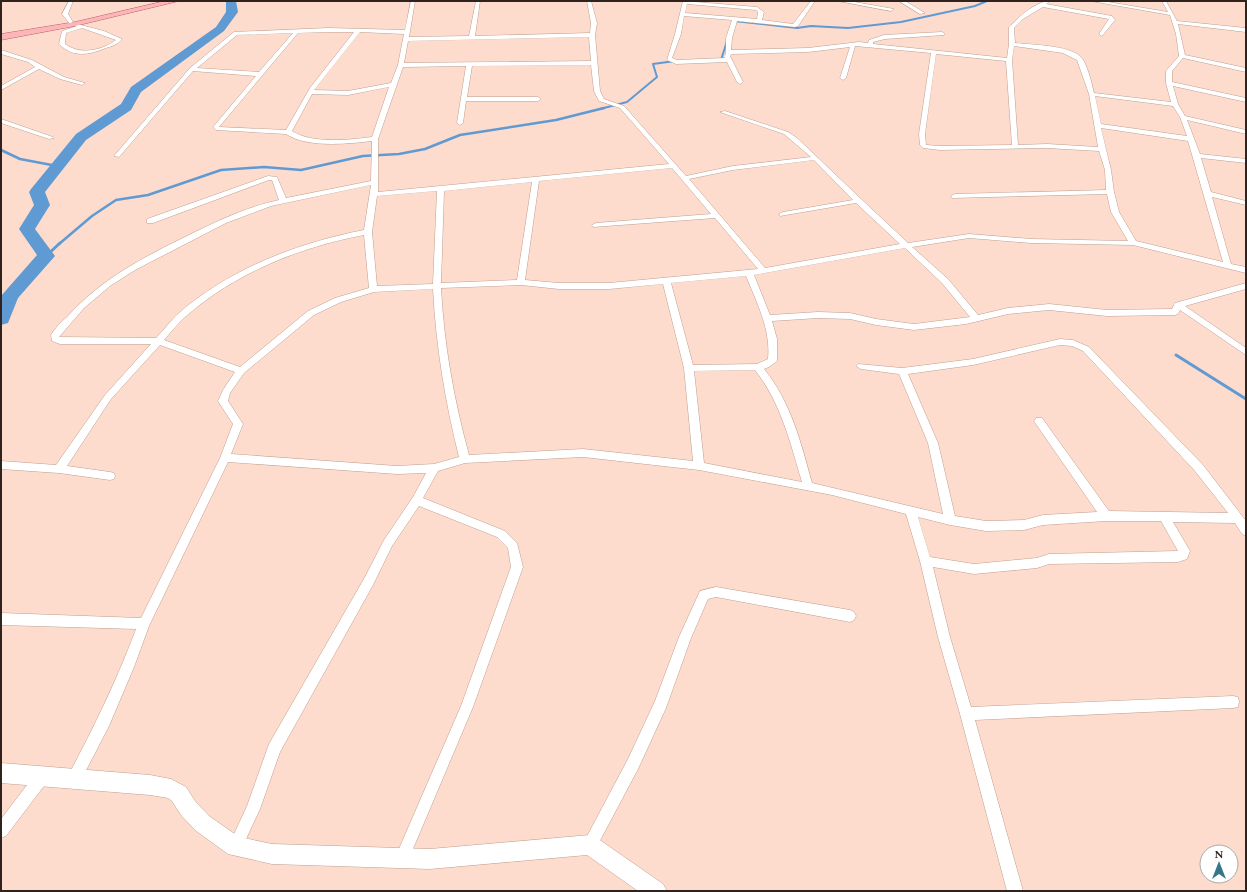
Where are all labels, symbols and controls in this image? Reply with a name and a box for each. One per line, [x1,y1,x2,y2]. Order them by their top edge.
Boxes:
north arrow [1199,844,1239,884]
text: N [1215,846,1224,863]

